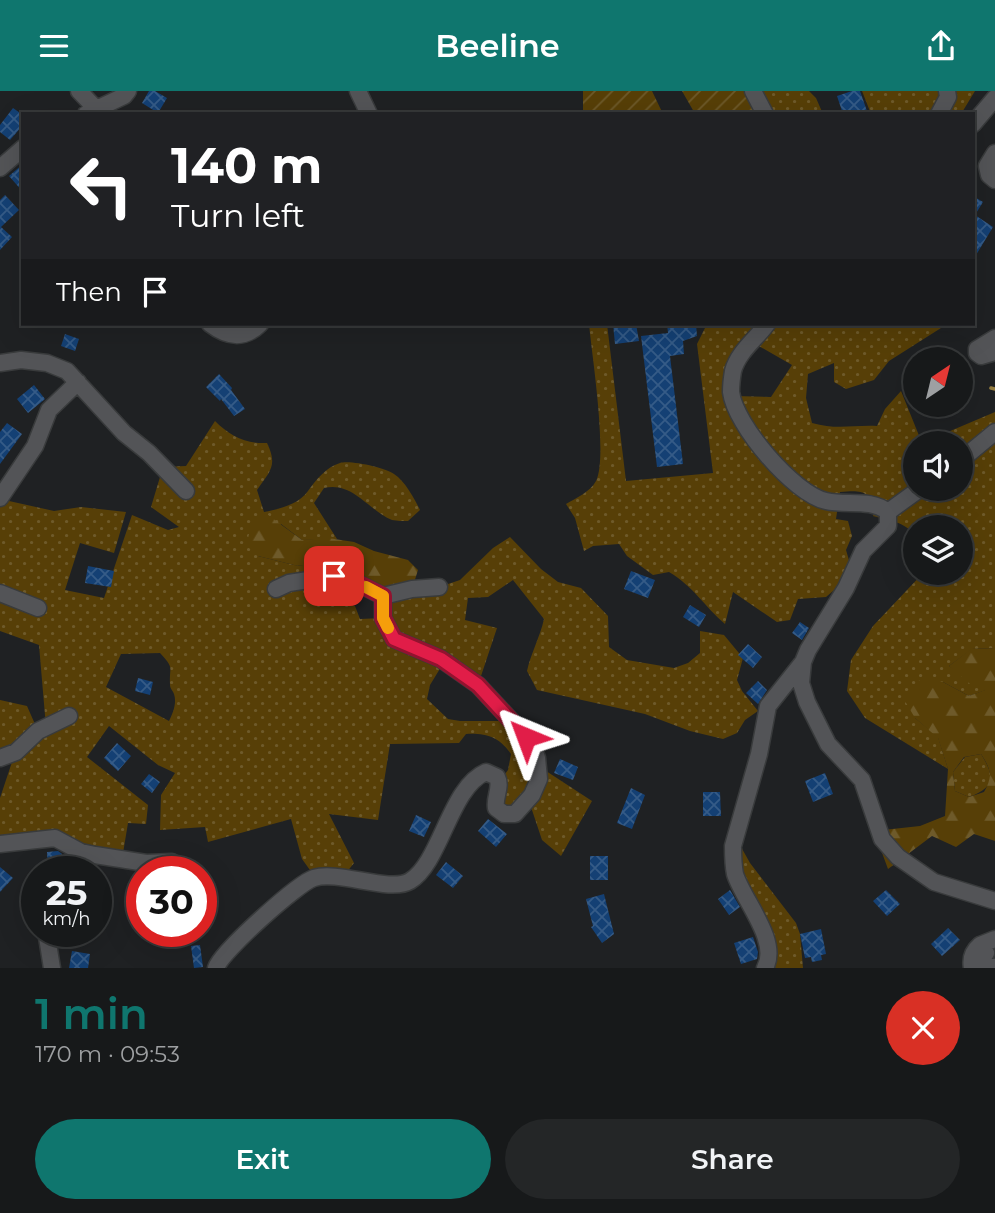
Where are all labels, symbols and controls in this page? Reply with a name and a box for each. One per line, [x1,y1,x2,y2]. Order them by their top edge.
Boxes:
text: Beeline [435,26,560,65]
icon: menu [35,27,73,65]
icon: share [922,27,960,65]
text: 140 m [171,136,323,195]
icon: left [56,140,147,231]
text: Turn left [171,196,305,235]
icon: arrive [136,273,174,311]
text: Then [56,276,122,308]
north arrow [903,347,973,417]
map controls [903,347,973,585]
button: sound [903,431,973,501]
button: layers [903,515,973,585]
pin [304,546,364,606]
icon: arrive [315,557,353,595]
position arrow [489,700,563,774]
speed limit sign: 30 [126,856,217,947]
text: 25 [46,871,87,914]
text: km/h [42,908,91,930]
text: 1 min [35,988,148,1040]
button: close [886,991,960,1065]
text: 170 m · 09:53 [35,1040,180,1068]
button: Exit [35,1119,491,1199]
button: Share [505,1119,960,1199]

